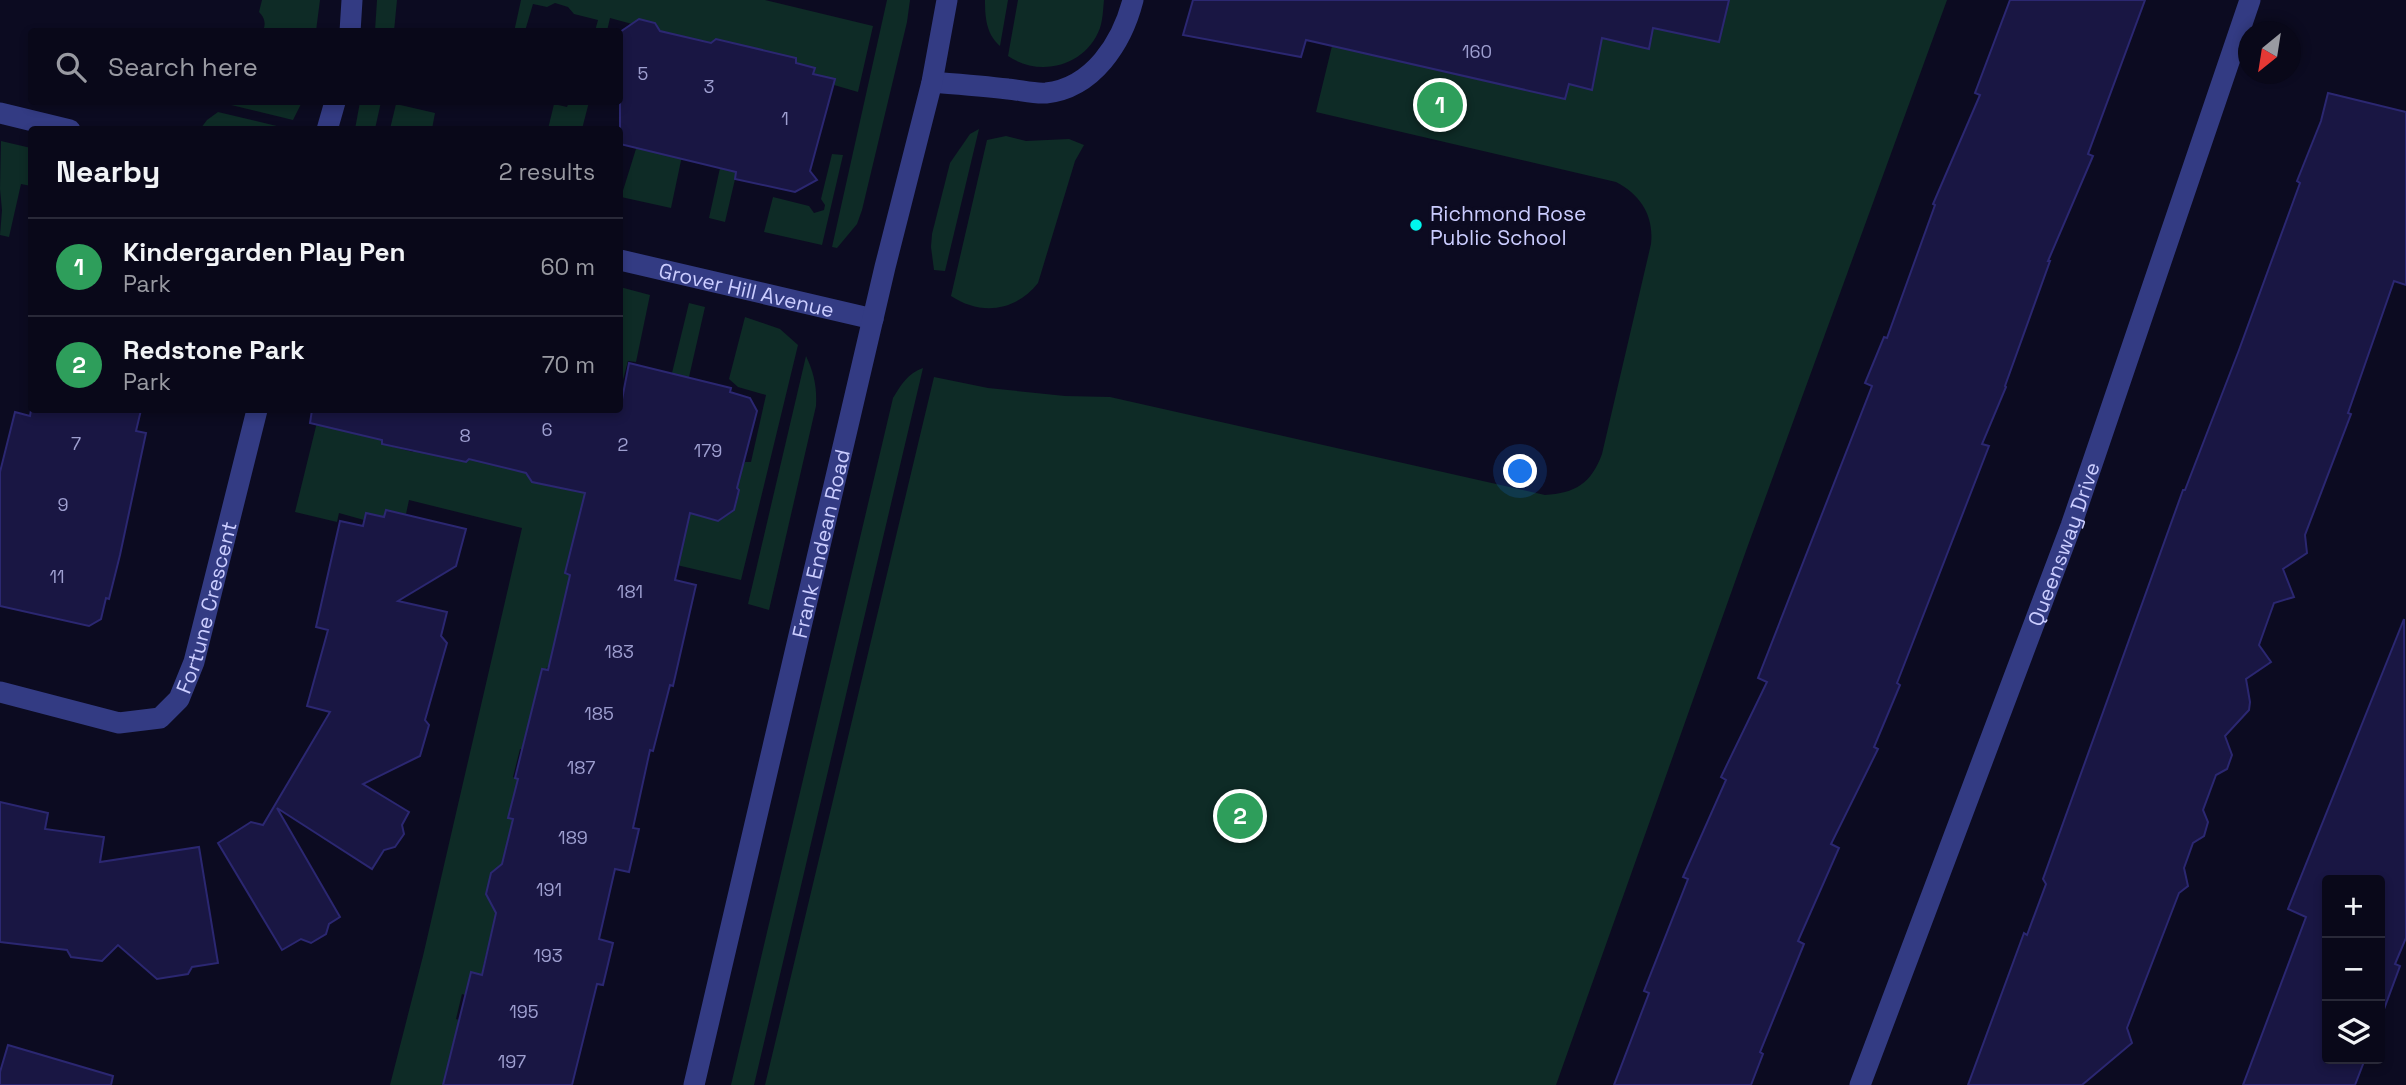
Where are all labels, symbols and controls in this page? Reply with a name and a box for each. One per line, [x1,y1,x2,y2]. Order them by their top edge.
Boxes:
north arrow [2238,21,2301,84]
search box [28,28,623,105]
house number: 160 [1462,40,1492,63]
icon: search [52,48,90,86]
text: Search here [108,50,258,84]
house number: 5 [638,62,648,85]
house number: 3 [704,75,714,98]
pin: 1 [1417,79,1463,131]
house number: 1 [781,107,789,130]
text: Nearby [56,152,160,191]
text: 2 results [499,157,595,187]
place label: Richmond Rose Public School [1430,200,1586,251]
marker: Richmond Rose Public School [1408,217,1424,233]
text: Kindergarden Play Pen [123,235,406,269]
text: 1 [74,252,84,282]
text: 60 m [540,252,595,282]
street label: Grover Hill Avenue [656,256,837,323]
text: Park [123,269,171,299]
text: Redstone Park [123,333,305,367]
text: 2 [72,350,86,380]
text: 70 m [542,350,595,380]
text: Park [123,367,171,397]
house number: 6 [541,418,553,441]
house number: 8 [459,424,471,447]
house number: 7 [71,432,81,455]
house number: 2 [618,433,628,456]
house number: 179 [694,439,722,462]
street label: Frank Endean Road [785,446,856,641]
your location [1503,454,1537,488]
street label: Queensway Drive [2021,458,2105,630]
house number: 9 [57,493,69,516]
street label: Fortune Crescent [169,519,242,697]
house number: 11 [49,565,65,588]
house number: 181 [617,580,643,603]
house number: 183 [604,640,634,663]
house number: 185 [584,702,614,725]
house number: 187 [567,756,595,779]
pin: 2 [1217,790,1263,842]
house number: 189 [558,826,588,849]
map controls [2322,875,2385,1064]
button: + [2322,875,2385,938]
house number: 191 [536,878,562,901]
button: − [2322,938,2385,1001]
house number: 193 [533,944,563,967]
house number: 195 [509,1000,539,1023]
button: layers [2322,1001,2385,1064]
house number: 197 [498,1050,526,1073]

